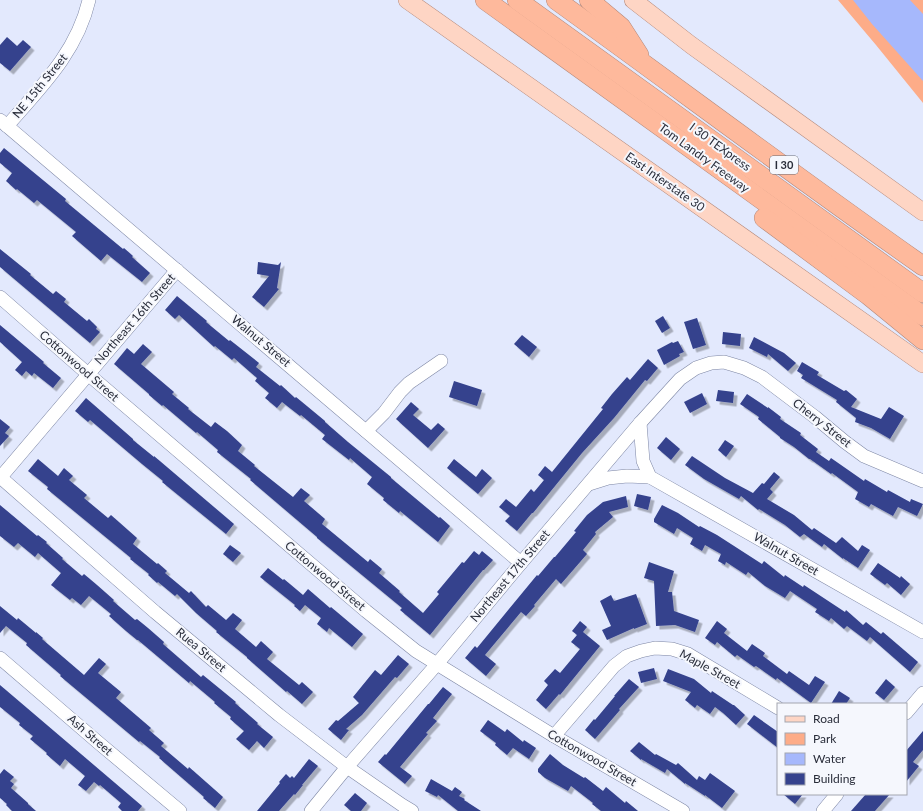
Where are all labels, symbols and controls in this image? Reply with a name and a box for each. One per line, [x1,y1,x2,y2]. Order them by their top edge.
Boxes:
street label: NE 15th Street [9,50,71,121]
street label: I 30 TEXpress [687,119,754,174]
street label: Tom Landry Freeway [656,120,753,196]
street label: East Interstate 30 [623,149,708,214]
road number: I 30 [770,156,798,174]
street label: Northeast 16th Street [91,270,179,367]
street label: Walnut Street [229,311,295,370]
street label: Cottonwood Street [36,327,123,405]
street label: Cherry Street [790,395,855,451]
street label: Northeast 17th Street [467,526,553,625]
street label: Walnut Street [751,529,822,579]
street label: Cottonwood Street [282,538,369,614]
street label: Ruea Street [173,624,230,675]
street label: Maple Street [677,646,744,692]
legend [777,703,907,795]
street label: Ash Street [65,711,116,759]
text: Road [813,711,840,726]
street label: Cottonwood Street [545,726,640,790]
text: Park [813,731,837,746]
text: Water [813,751,846,766]
text: Building [813,771,856,786]

